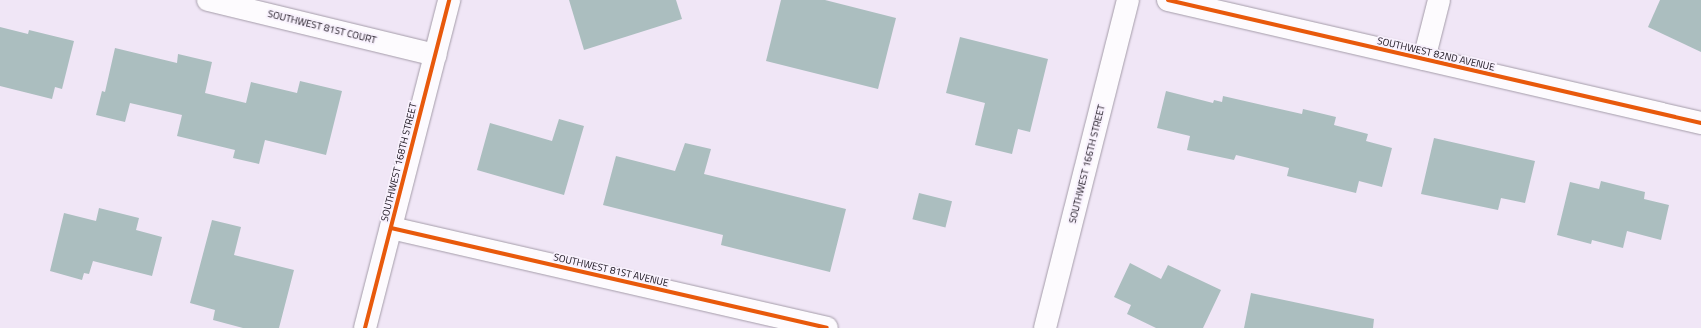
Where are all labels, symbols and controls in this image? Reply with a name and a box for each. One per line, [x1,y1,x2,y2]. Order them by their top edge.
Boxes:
street label: SOUTHWEST 81ST COURT [266,8,378,46]
street label: SOUTHWEST 82ND AVENUE [1376,35,1496,73]
street label: SOUTHWEST 168TH STREET [378,101,420,223]
street label: SOUTHWEST 166TH STREET [1066,103,1108,225]
street label: SOUTHWEST 81ST AVENUE [552,251,670,289]

